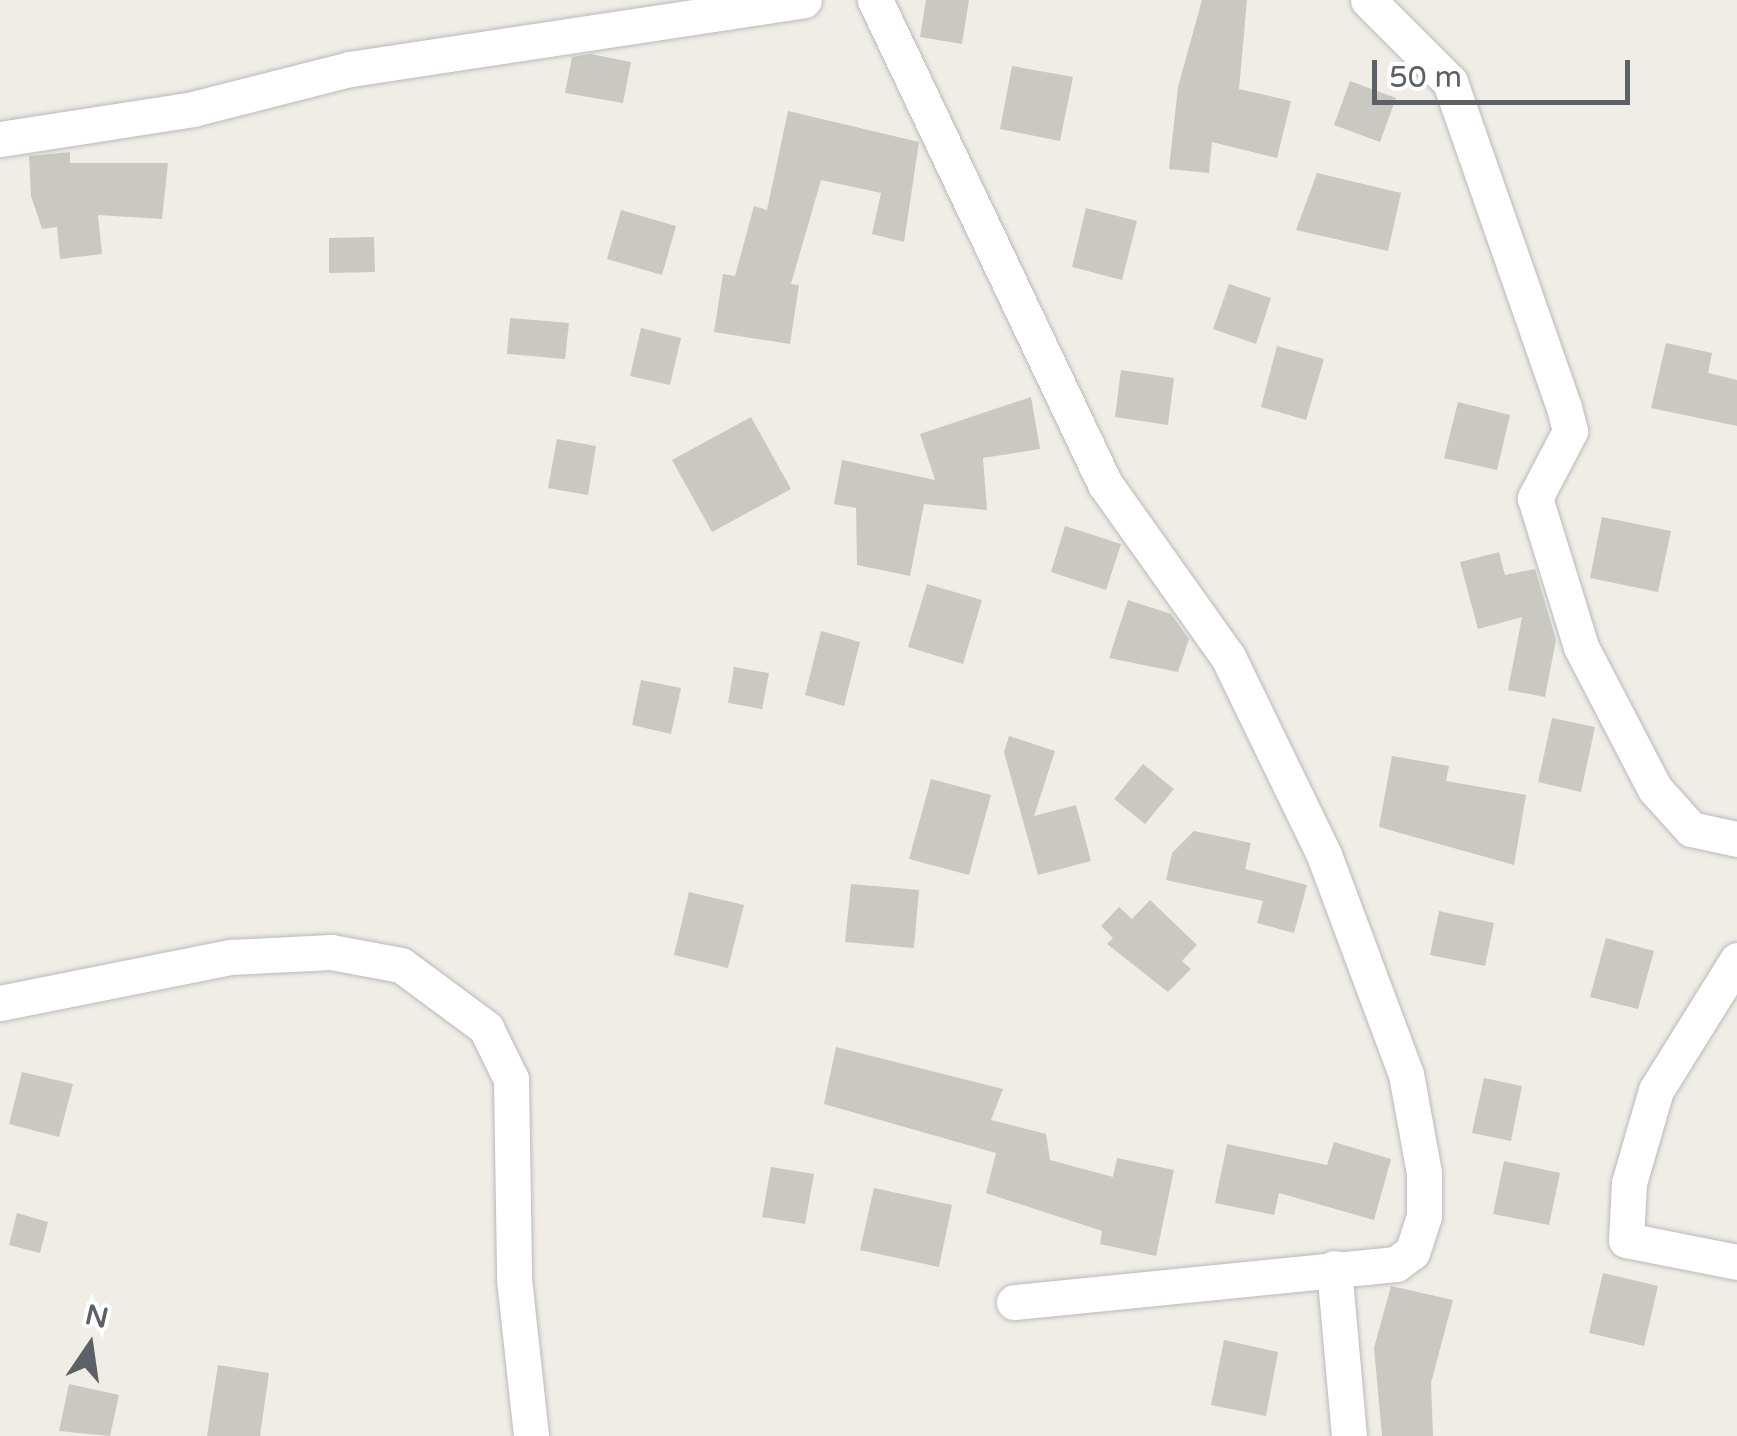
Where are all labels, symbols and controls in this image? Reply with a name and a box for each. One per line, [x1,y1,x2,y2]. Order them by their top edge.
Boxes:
scale bar [1377,40,1634,102]
text: 50 m [1389,59,1462,96]
north arrow [40,1296,140,1396]
text: N [82,1298,112,1336]

